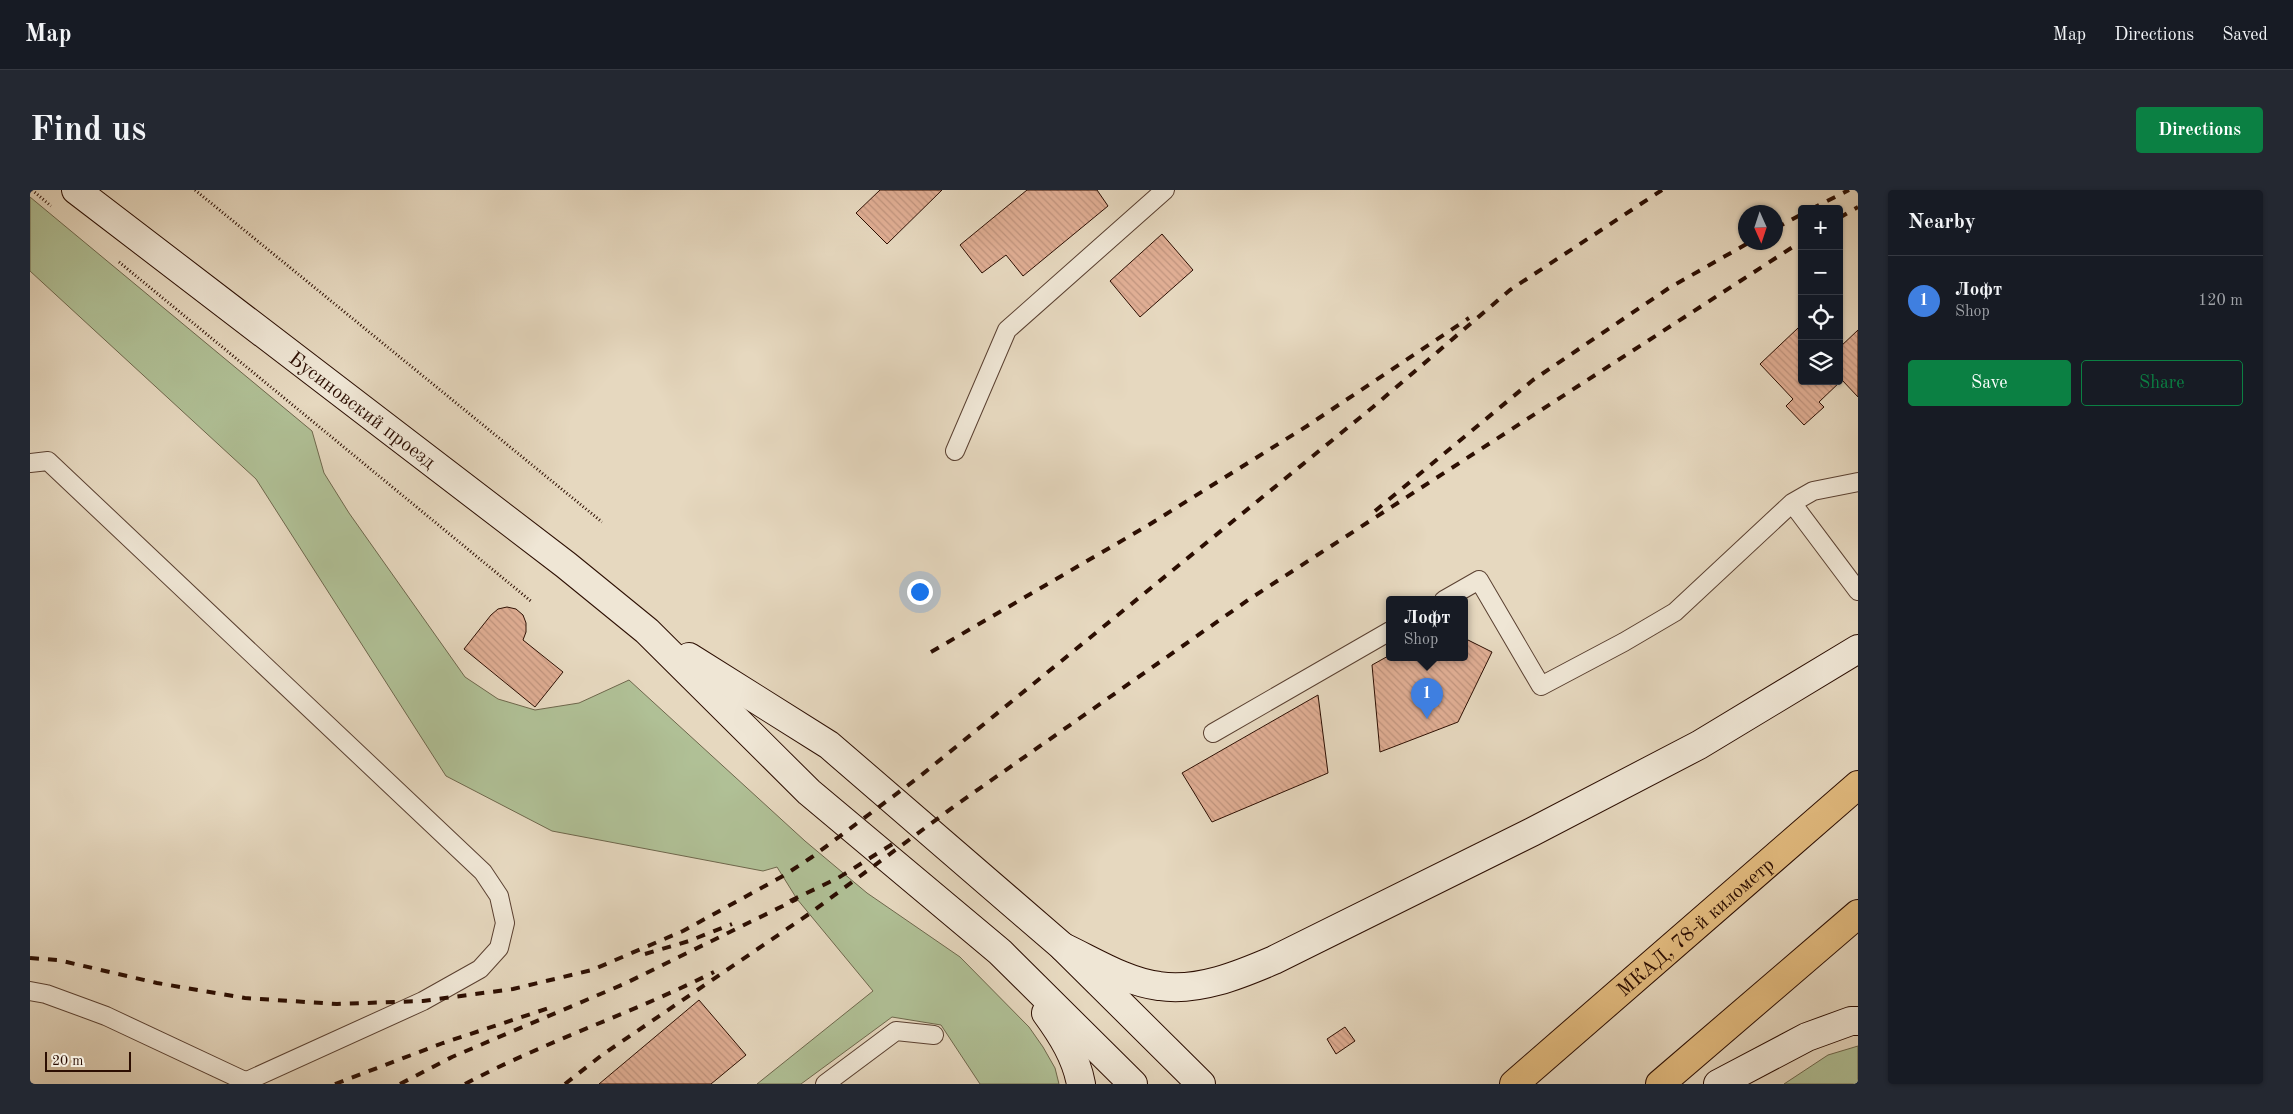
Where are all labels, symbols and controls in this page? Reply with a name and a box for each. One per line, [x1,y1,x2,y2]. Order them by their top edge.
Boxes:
text: Map [25,23,72,47]
text: Map [2053,26,2086,44]
text: Directions [2114,26,2194,44]
text: Saved [2222,26,2268,44]
button: Directions [2136,107,2263,153]
text: Find us [30,113,146,148]
north arrow [1738,205,1783,250]
map controls [1798,205,1843,385]
button: + [1798,205,1843,250]
text: Nearby [1908,212,1976,233]
button: − [1798,250,1843,295]
text: Лофт [1955,281,2002,300]
text: 1 [1919,293,1929,309]
text: 120 m [2198,293,2243,309]
button: locate [1798,295,1843,340]
text: Shop [1955,304,1990,320]
button: layers [1798,340,1843,385]
street label: Бусиновский проезд [284,349,439,473]
button: Save [1908,360,2071,406]
button: Share [2081,360,2243,406]
your location [907,579,933,605]
popup [1386,596,1468,661]
text: Лофт [1403,609,1451,628]
text: Shop [1403,632,1438,648]
pin: 1 [1411,678,1443,719]
street label: МКАД, 78-й километр [1614,855,1779,1001]
scale bar [45,1049,131,1072]
text: 20 m [52,1054,83,1068]

